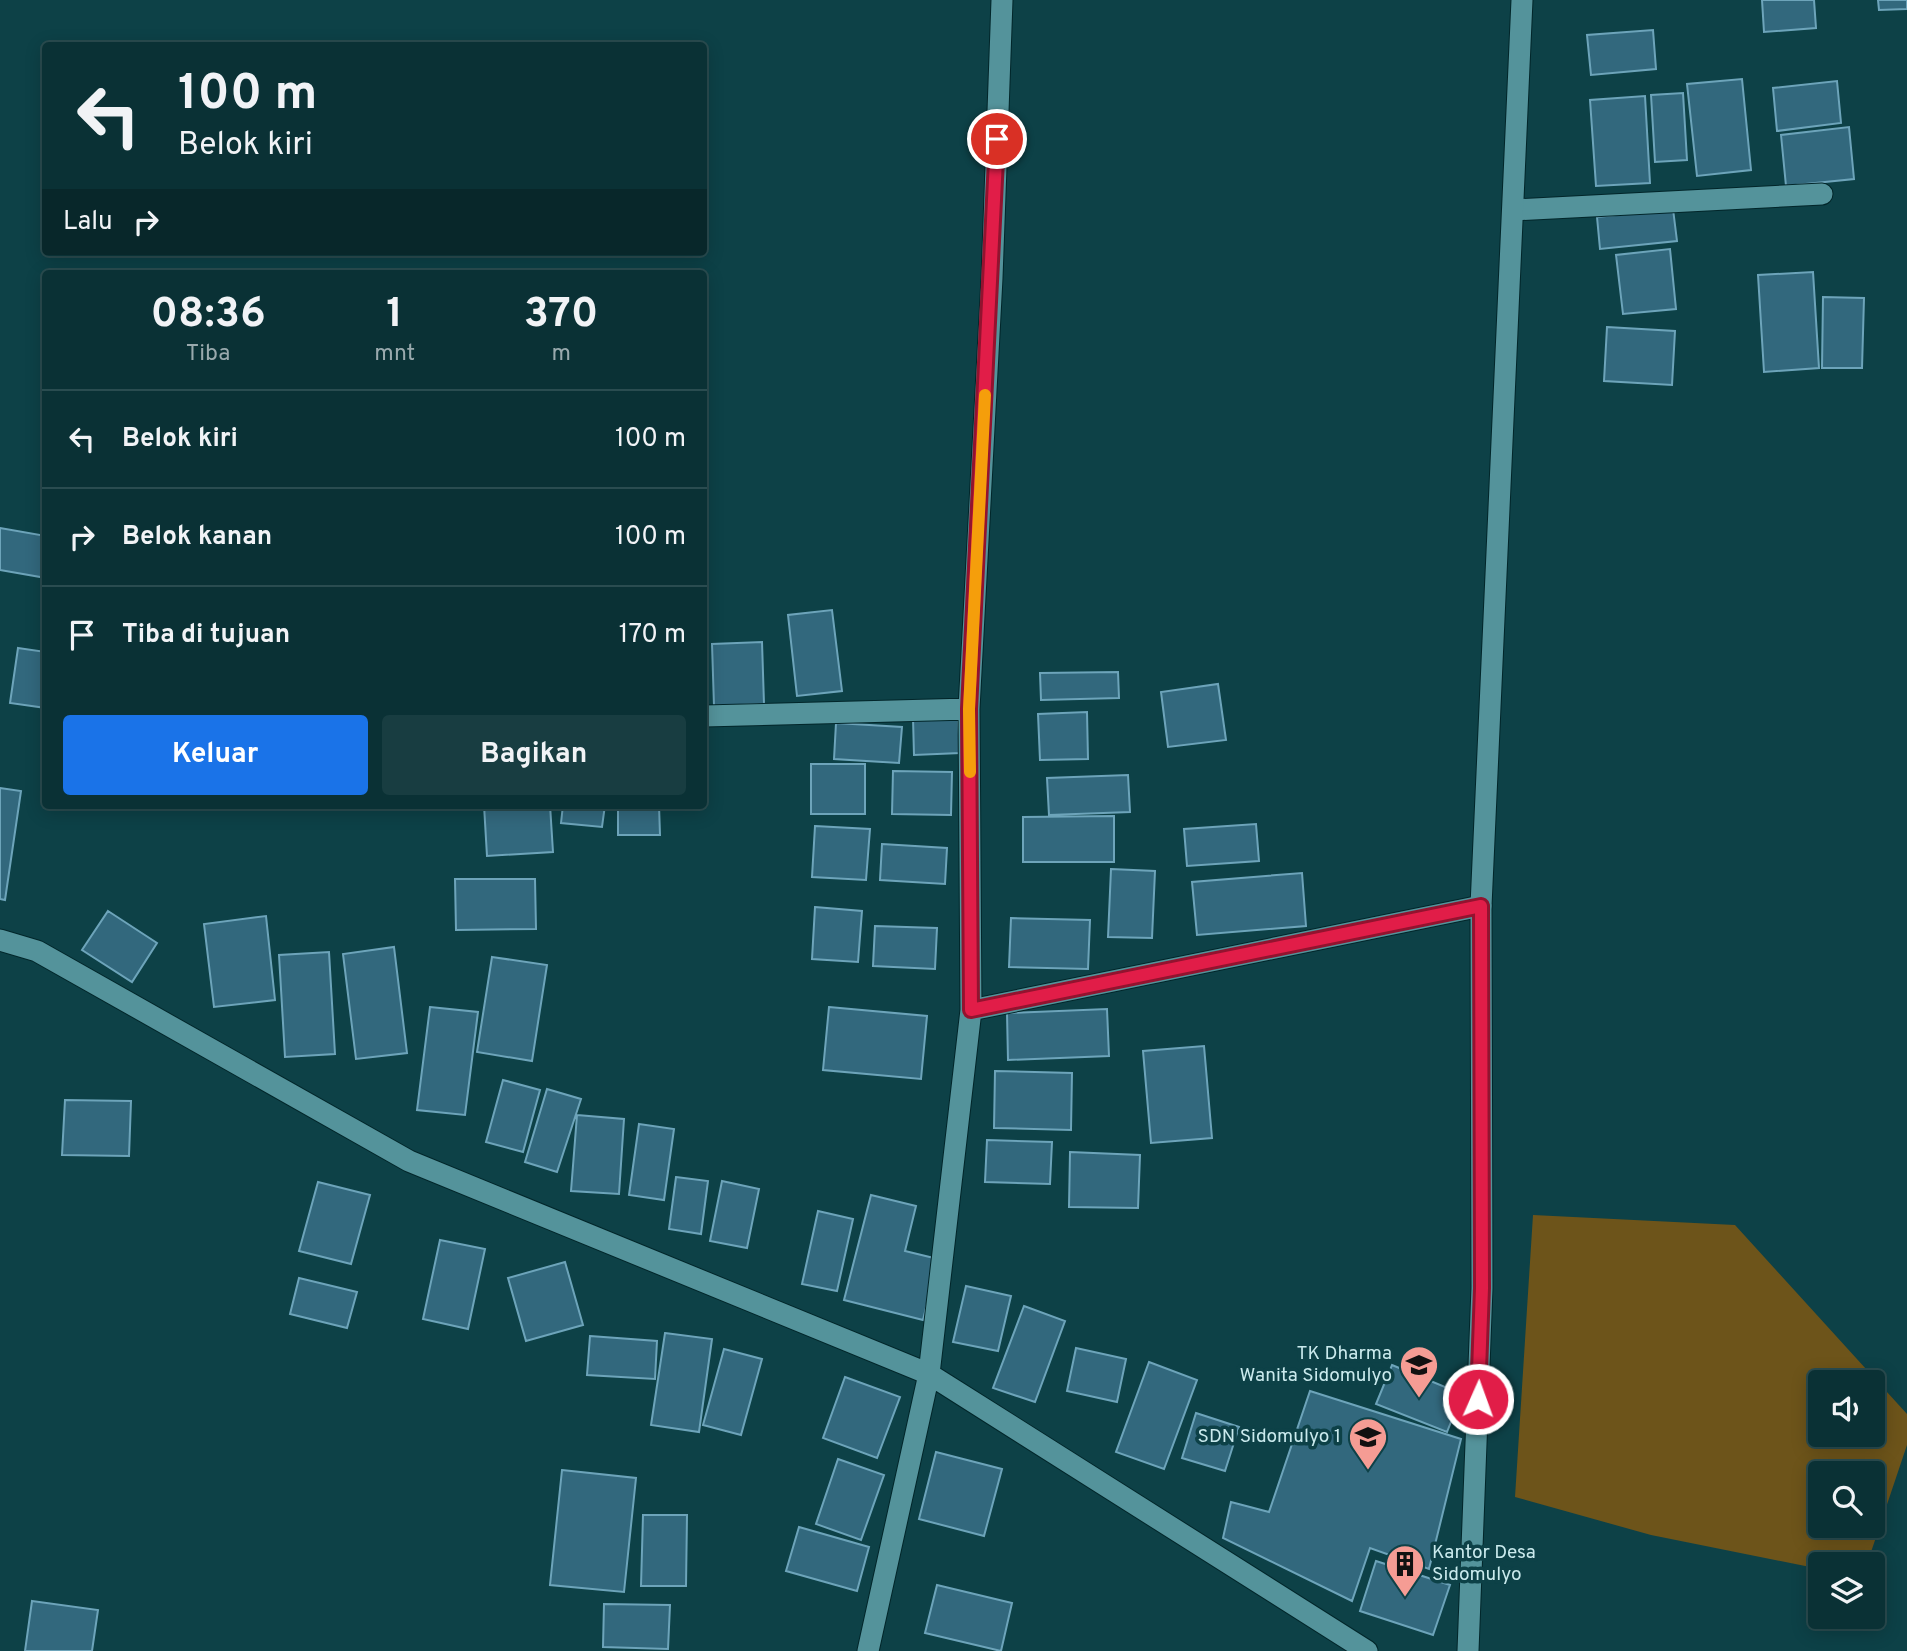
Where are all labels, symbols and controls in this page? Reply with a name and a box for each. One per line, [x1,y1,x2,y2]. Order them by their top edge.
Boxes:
text: 100 m [178,65,317,127]
icon: left [63,70,154,161]
pin [967,109,1027,169]
icon: arrive [978,120,1016,158]
text: Belok kiri [178,126,313,166]
icon: right [127,203,165,241]
text: Lalu [63,206,113,239]
text: 08:36 [150,289,266,342]
text: 1 [386,289,403,342]
text: 370 [524,289,598,342]
text: Tiba [186,340,230,369]
text: mnt [374,340,415,369]
text: m [551,340,571,369]
icon: left [63,420,101,458]
text: Belok kiri [122,423,238,456]
text: 100 m [615,423,686,456]
icon: right [63,518,101,556]
text: Belok kanan [122,521,272,554]
text: 100 m [615,521,686,554]
icon: arrive [63,616,101,654]
text: Tiba di tujuan [122,619,290,652]
text: 170 m [619,619,686,652]
button: Keluar [63,715,368,795]
button: Bagikan [382,715,686,795]
place label: TK Dharma Wanita Sidomulyo [1240,1342,1392,1388]
school or university icon: TK Dharma Wanita Sidomulyo [1398,1344,1440,1399]
position arrow [1441,1362,1515,1436]
map controls [1808,1370,1885,1629]
button: sound [1808,1370,1885,1447]
school or university icon: SDN Sidomulyo 1 [1347,1416,1389,1471]
place label: SDN Sidomulyo 1 [1198,1425,1341,1449]
button: search [1808,1461,1885,1538]
place label: Kantor Desa Sidomulyo [1432,1541,1536,1587]
building icon: Kantor Desa Sidomulyo [1384,1543,1426,1598]
button: layers [1808,1552,1885,1629]

